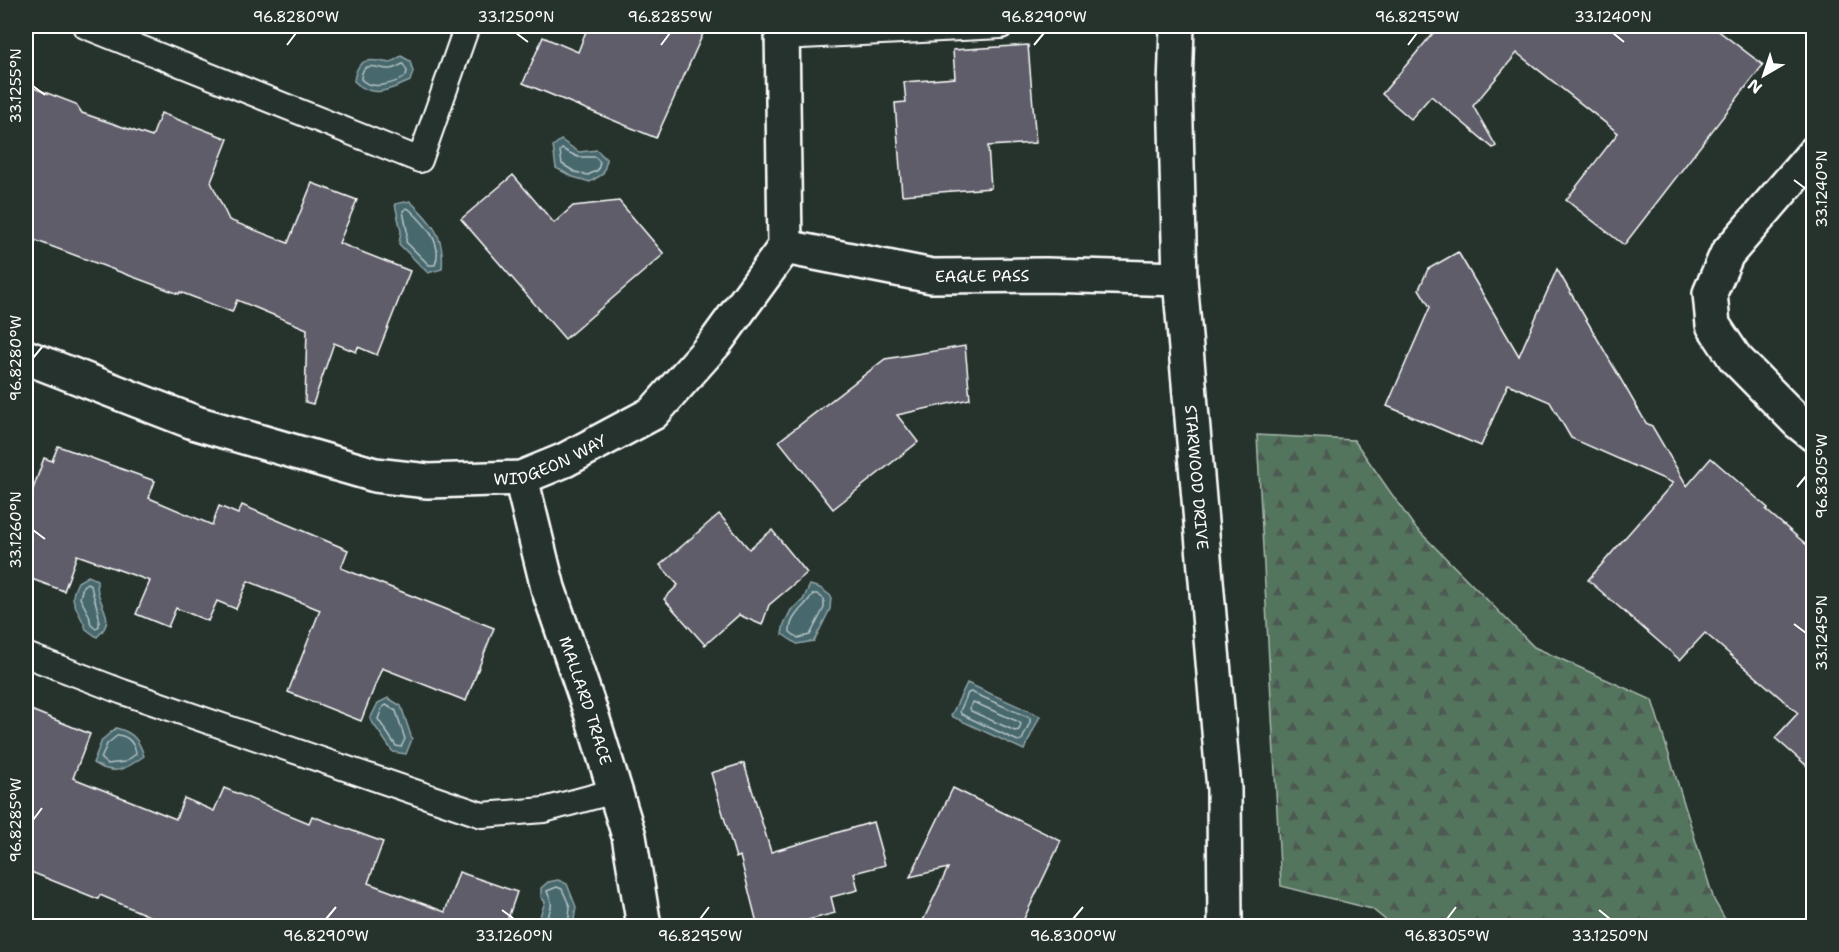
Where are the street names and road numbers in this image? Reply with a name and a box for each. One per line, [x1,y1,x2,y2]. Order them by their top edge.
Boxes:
street label: EAGLE PASS [935,265,1030,287]
street label: STARWOOD DRIVE [1180,404,1213,551]
street label: WIDGEON WAY [493,430,611,490]
street label: MALLARD TRACE [554,634,616,767]

